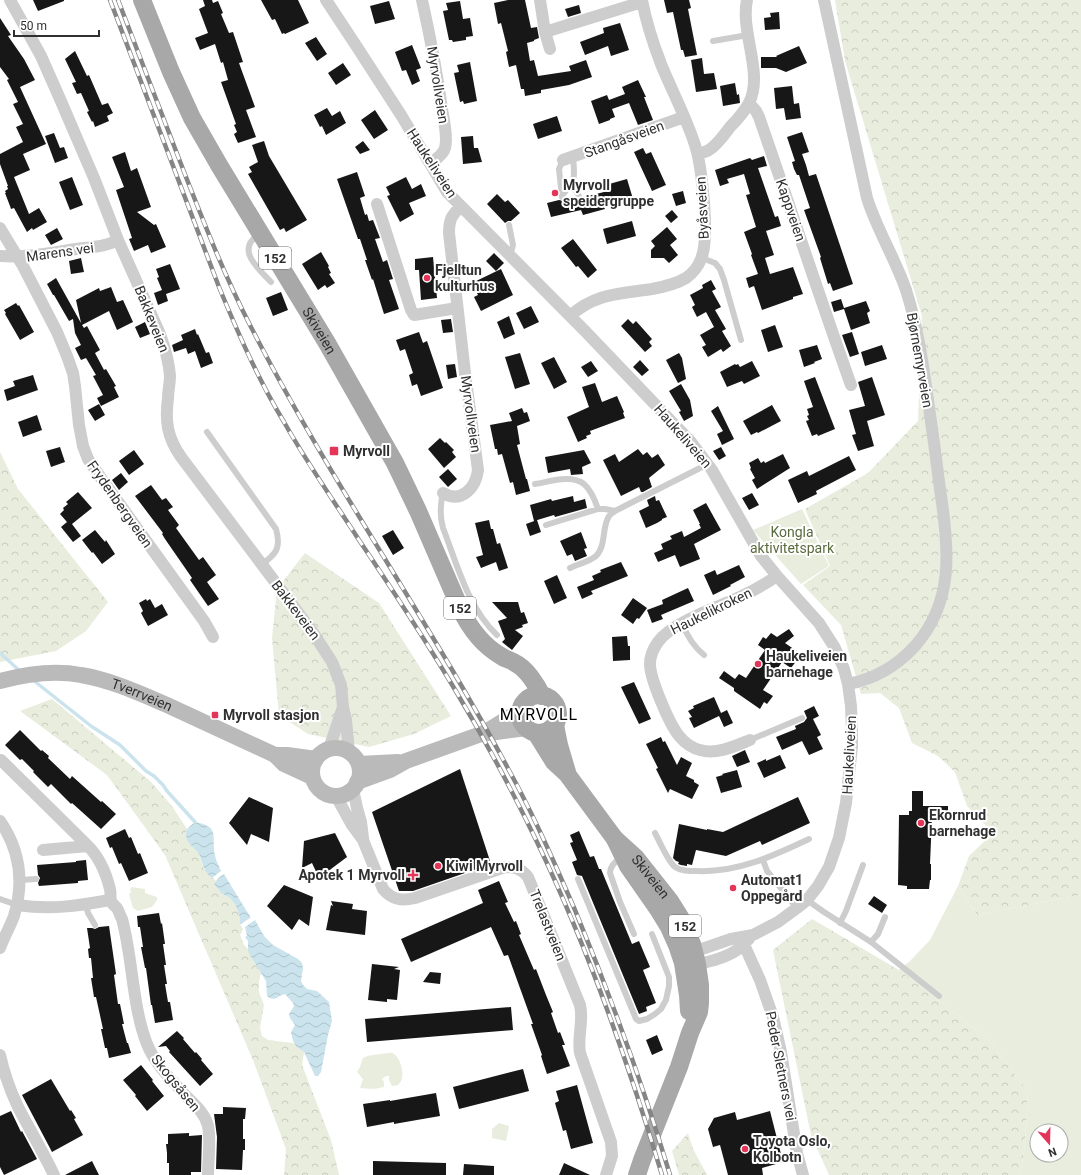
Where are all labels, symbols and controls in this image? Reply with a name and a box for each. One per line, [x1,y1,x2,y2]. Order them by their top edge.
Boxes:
scale bar [14,12,99,38]
text: 50 m [20,19,47,33]
street label: Myrvollveien [424,45,452,125]
street label: Stangåsveien [582,117,666,161]
street label: Haukeliveien [404,125,460,201]
street label: Byåsveien [692,176,712,240]
place label: Myrvoll speidergruppe [563,177,654,209]
street label: Kappveien [773,177,809,243]
marker: Myrvoll speidergruppe [550,188,560,198]
street label: Marens vei [25,239,95,265]
road number: 152 [259,247,291,269]
place label: Fjelltun kulturhus [435,262,495,294]
marker: Fjelltun kulturhus [422,273,432,283]
street label: Bakkeveien [131,283,173,355]
street label: Skiveien [299,304,339,357]
street label: Bjørnemyrveien [904,311,936,409]
street label: Myrvollveien [458,374,484,454]
street label: Haukeliveien [651,401,715,471]
place label: Myrvoll [343,443,390,459]
marker: Myrvoll [328,445,340,457]
street label: Frydenbergveien [84,457,156,551]
park label: Kongla aktivitetspark [750,524,835,556]
street label: Bakkeveien [268,577,324,643]
street label: Haukelikroken [668,584,754,638]
road number: 152 [444,597,476,619]
place label: Haukeliveien barnehage [766,648,847,680]
marker: Haukeliveien barnehage [753,659,763,669]
street label: Tverrveien [109,675,175,714]
district label: MYRVOLL [500,705,578,724]
place label: Myrvoll stasjon [223,707,319,723]
marker: Myrvoll stasjon [210,710,220,720]
street label: Haukeliveien [839,715,859,795]
place label: Ekornrud barnehage [929,807,996,839]
marker: Ekornrud barnehage [916,818,926,828]
street label: Skiveien [628,851,673,902]
place label: Kiwi Myrvoll [446,858,523,874]
marker: Kiwi Myrvoll [433,861,443,871]
place label: Apotek 1 Myrvoll [298,867,405,883]
marker: Apotek 1 Myrvoll [408,870,418,880]
place label: Automat1 Oppegård [741,872,803,904]
marker: Automat1 Oppegård [728,883,738,893]
street label: Trelastveien [526,887,570,963]
road number: 152 [669,915,701,937]
street label: Peder Sletners vei [763,1010,799,1122]
street label: Skogsåsen [148,1051,204,1115]
north arrow [1029,1123,1069,1163]
place label: Toyota Oslo, Kolbotn [753,1133,831,1165]
marker: Toyota Oslo, Kolbotn [740,1144,750,1154]
text: N [1046,1144,1058,1159]

